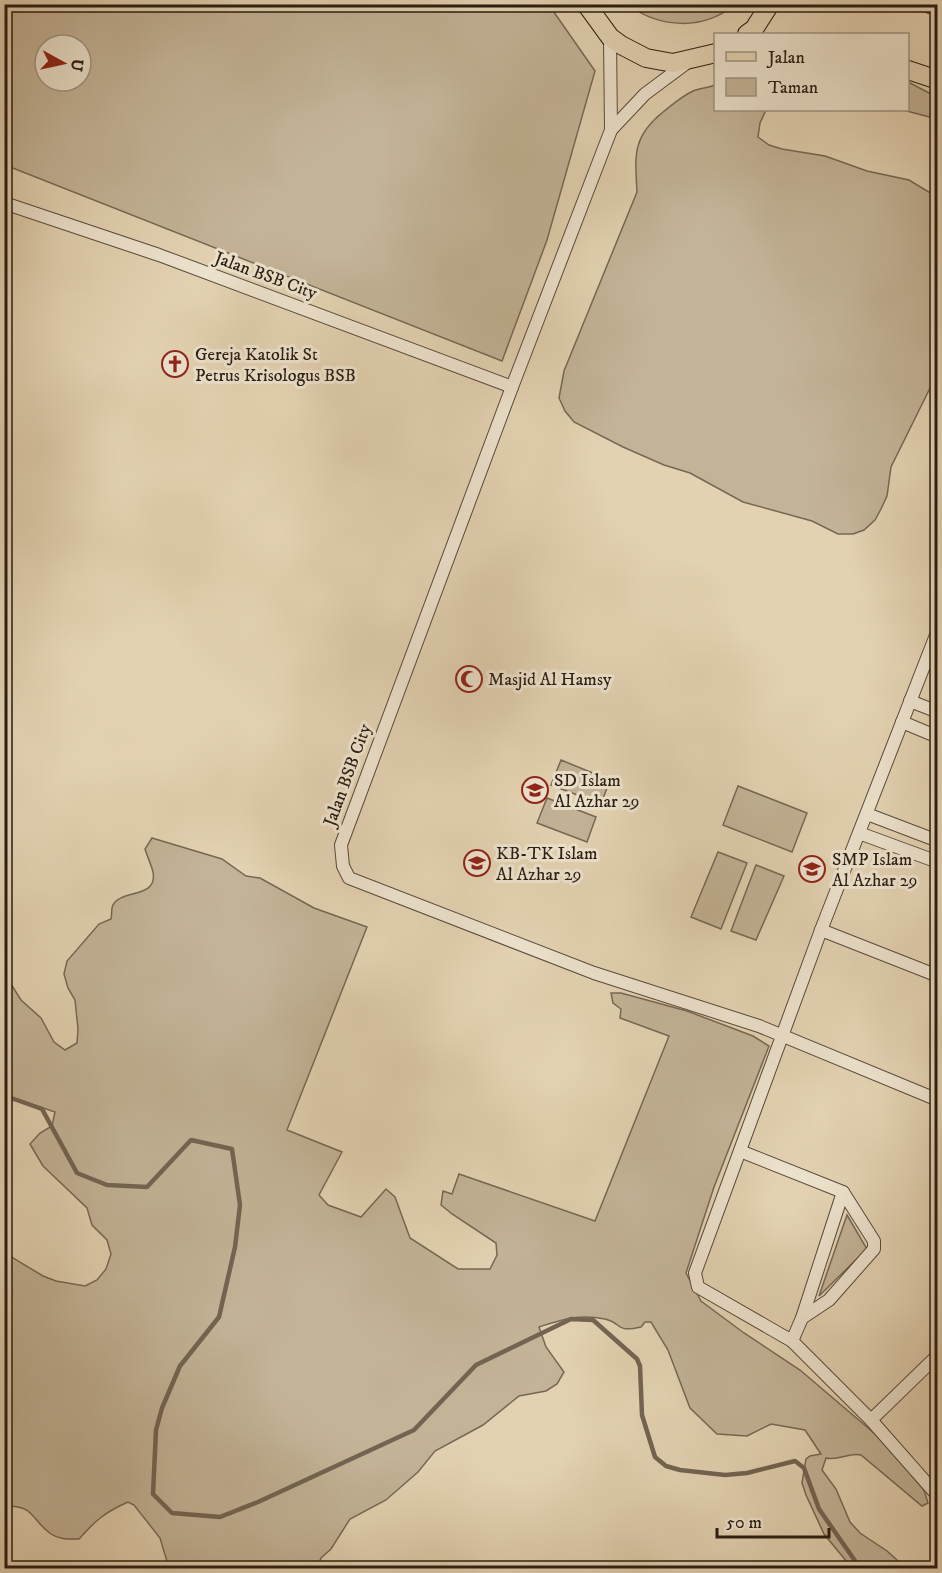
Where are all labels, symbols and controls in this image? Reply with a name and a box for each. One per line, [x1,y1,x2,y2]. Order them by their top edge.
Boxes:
north arrow [33,33,93,93]
legend [714,33,909,111]
text: Jalan [766,47,806,69]
text: U [66,57,88,73]
text: Taman [768,77,819,99]
street label: Jalan BSB City [209,247,320,305]
place label: Gereja Katolik St Petrus Krisologus BSB [195,344,356,387]
church icon: Gereja Katolik St Petrus Krisologus BSB [160,349,190,379]
mosque icon: Masjid Al Hamsy [454,664,484,694]
place label: Masjid Al Hamsy [488,669,612,691]
street label: Jalan BSB City [319,721,377,832]
place label: SD Islam Al Azhar 29 [554,770,639,813]
school or university icon: SD Islam Al Azhar 29 [520,775,550,805]
place label: KB-TK Islam Al Azhar 29 [496,843,598,886]
school or university icon: KB-TK Islam Al Azhar 29 [462,848,492,878]
place label: SMP Islam Al Azhar 29 [832,849,917,892]
school or university icon: SMP Islam Al Azhar 29 [797,854,827,884]
scale bar [717,1501,830,1539]
text: 50 m [726,1512,762,1534]

